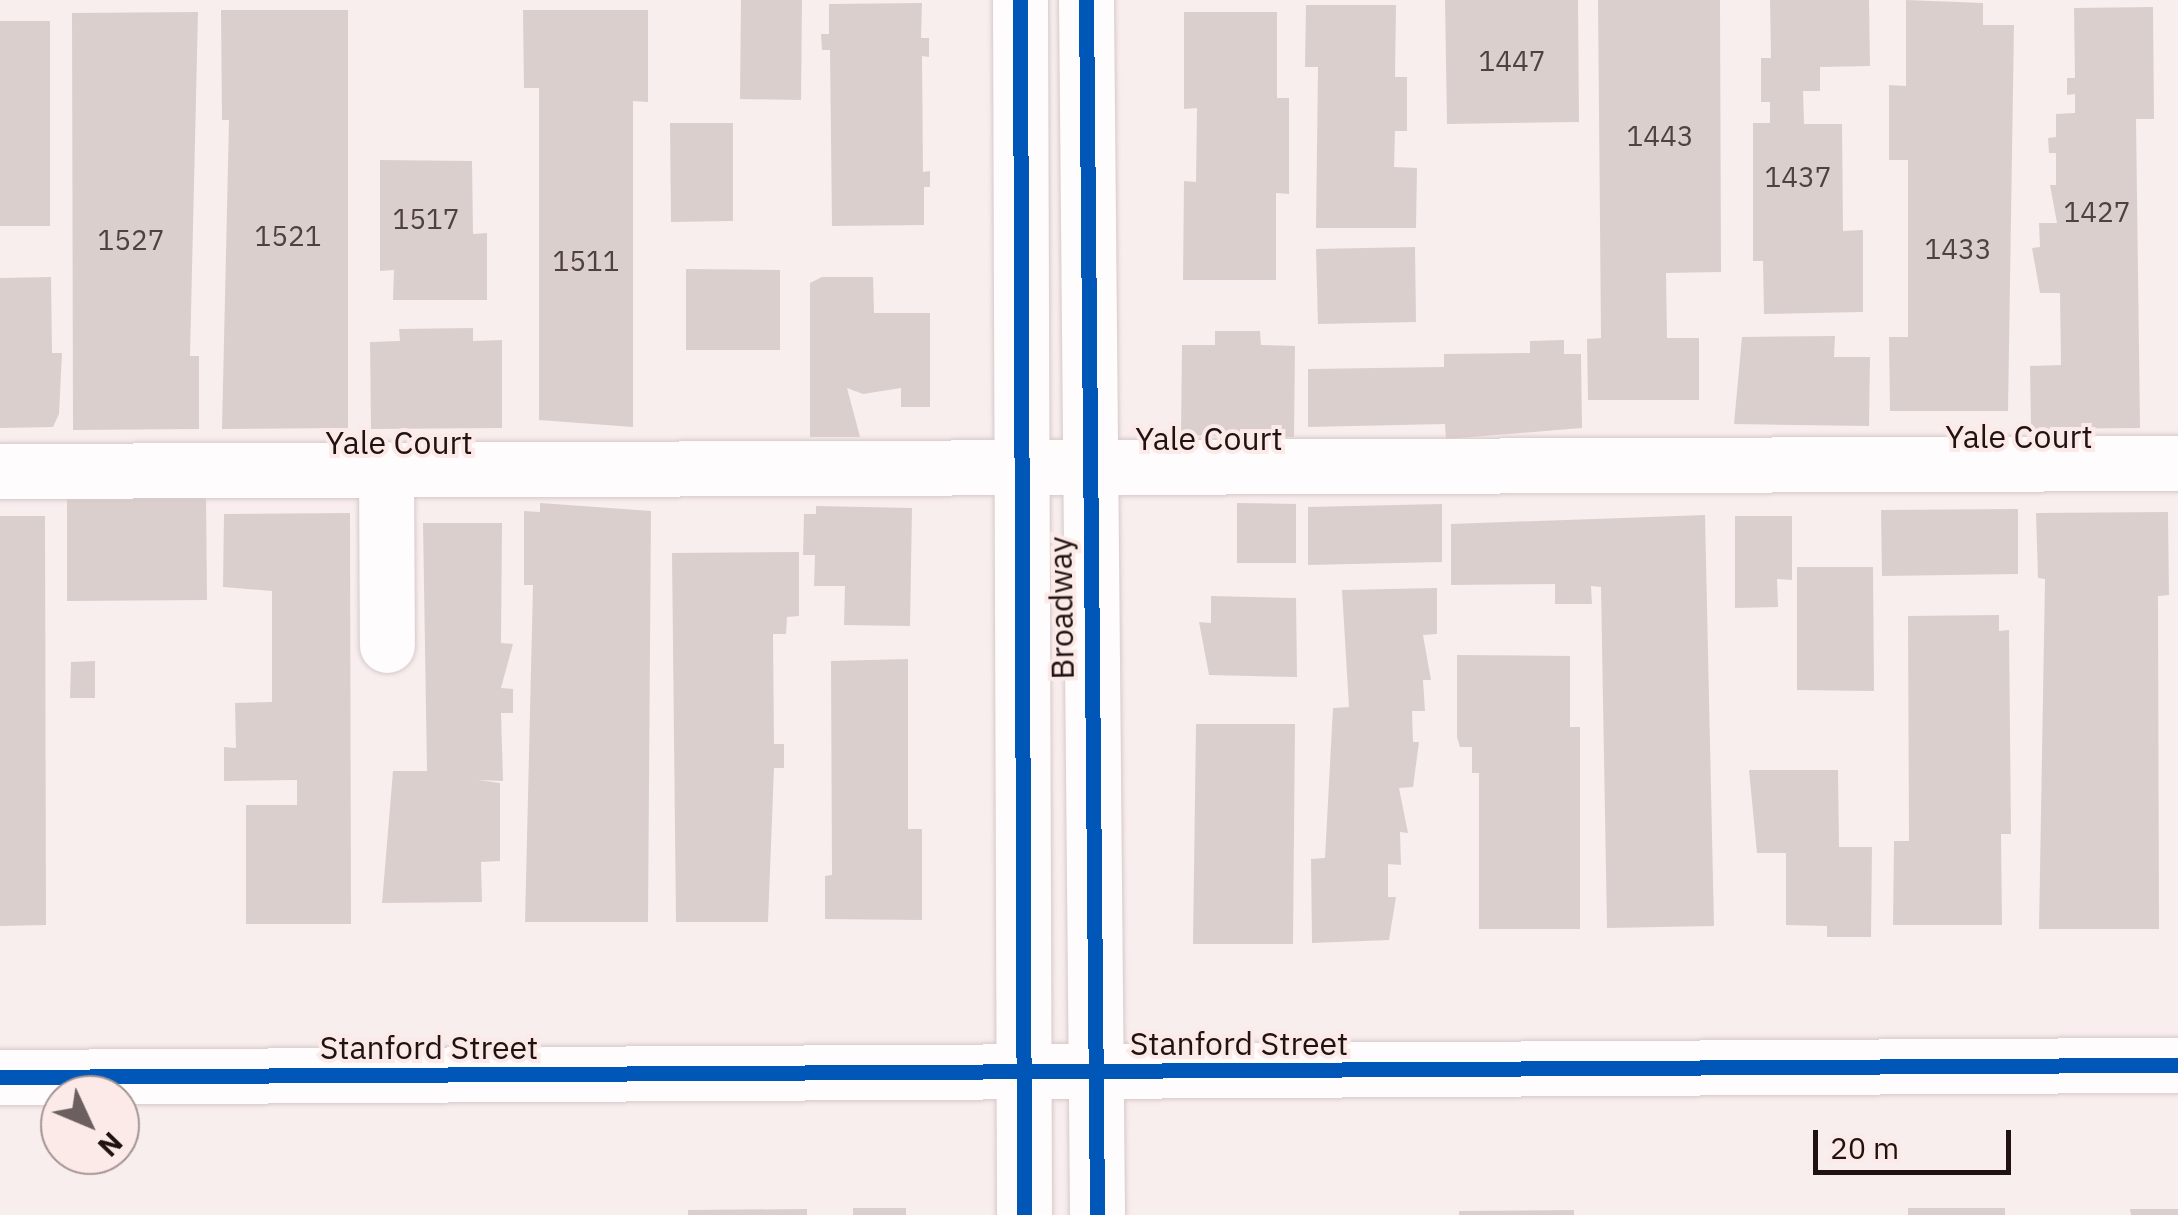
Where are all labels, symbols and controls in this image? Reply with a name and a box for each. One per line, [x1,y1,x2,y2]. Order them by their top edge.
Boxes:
house number: 1447 [1478,44,1546,78]
house number: 1443 [1626,119,1694,153]
house number: 1437 [1764,160,1832,194]
house number: 1427 [2063,195,2131,229]
house number: 1517 [392,202,460,236]
house number: 1521 [254,219,322,253]
house number: 1527 [97,223,165,257]
house number: 1433 [1924,232,1992,266]
house number: 1511 [552,244,620,278]
street label: Yale Court [1945,417,2093,455]
street label: Yale Court [1135,419,1283,457]
street label: Yale Court [325,423,473,461]
street label: Broadway [1041,536,1081,680]
street label: Stanford Street [1130,1024,1348,1062]
street label: Stanford Street [320,1028,538,1066]
north arrow [40,1075,140,1175]
scale bar [1818,1110,2016,1172]
text: N [90,1125,131,1165]
text: 20 m [1830,1128,1899,1167]

